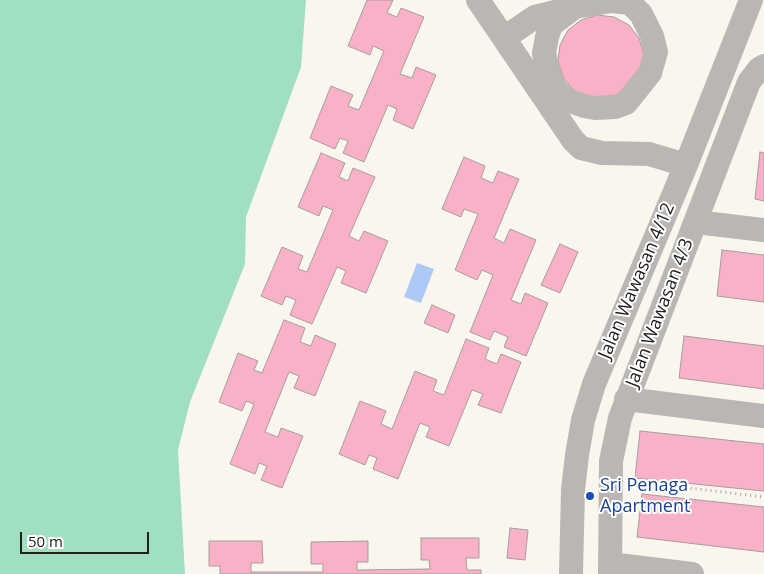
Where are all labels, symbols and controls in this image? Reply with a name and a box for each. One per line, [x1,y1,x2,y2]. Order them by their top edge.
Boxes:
street label: Jalan Wawasan 4/12 [594,200,680,362]
street label: Jalan Wawasan 4/3 [622,236,698,390]
place label: Sri Penaga Apartment [600,475,690,518]
marker: Sri Penaga Apartment [584,490,596,502]
scale bar [22,522,151,554]
text: 50 m [28,531,63,551]

